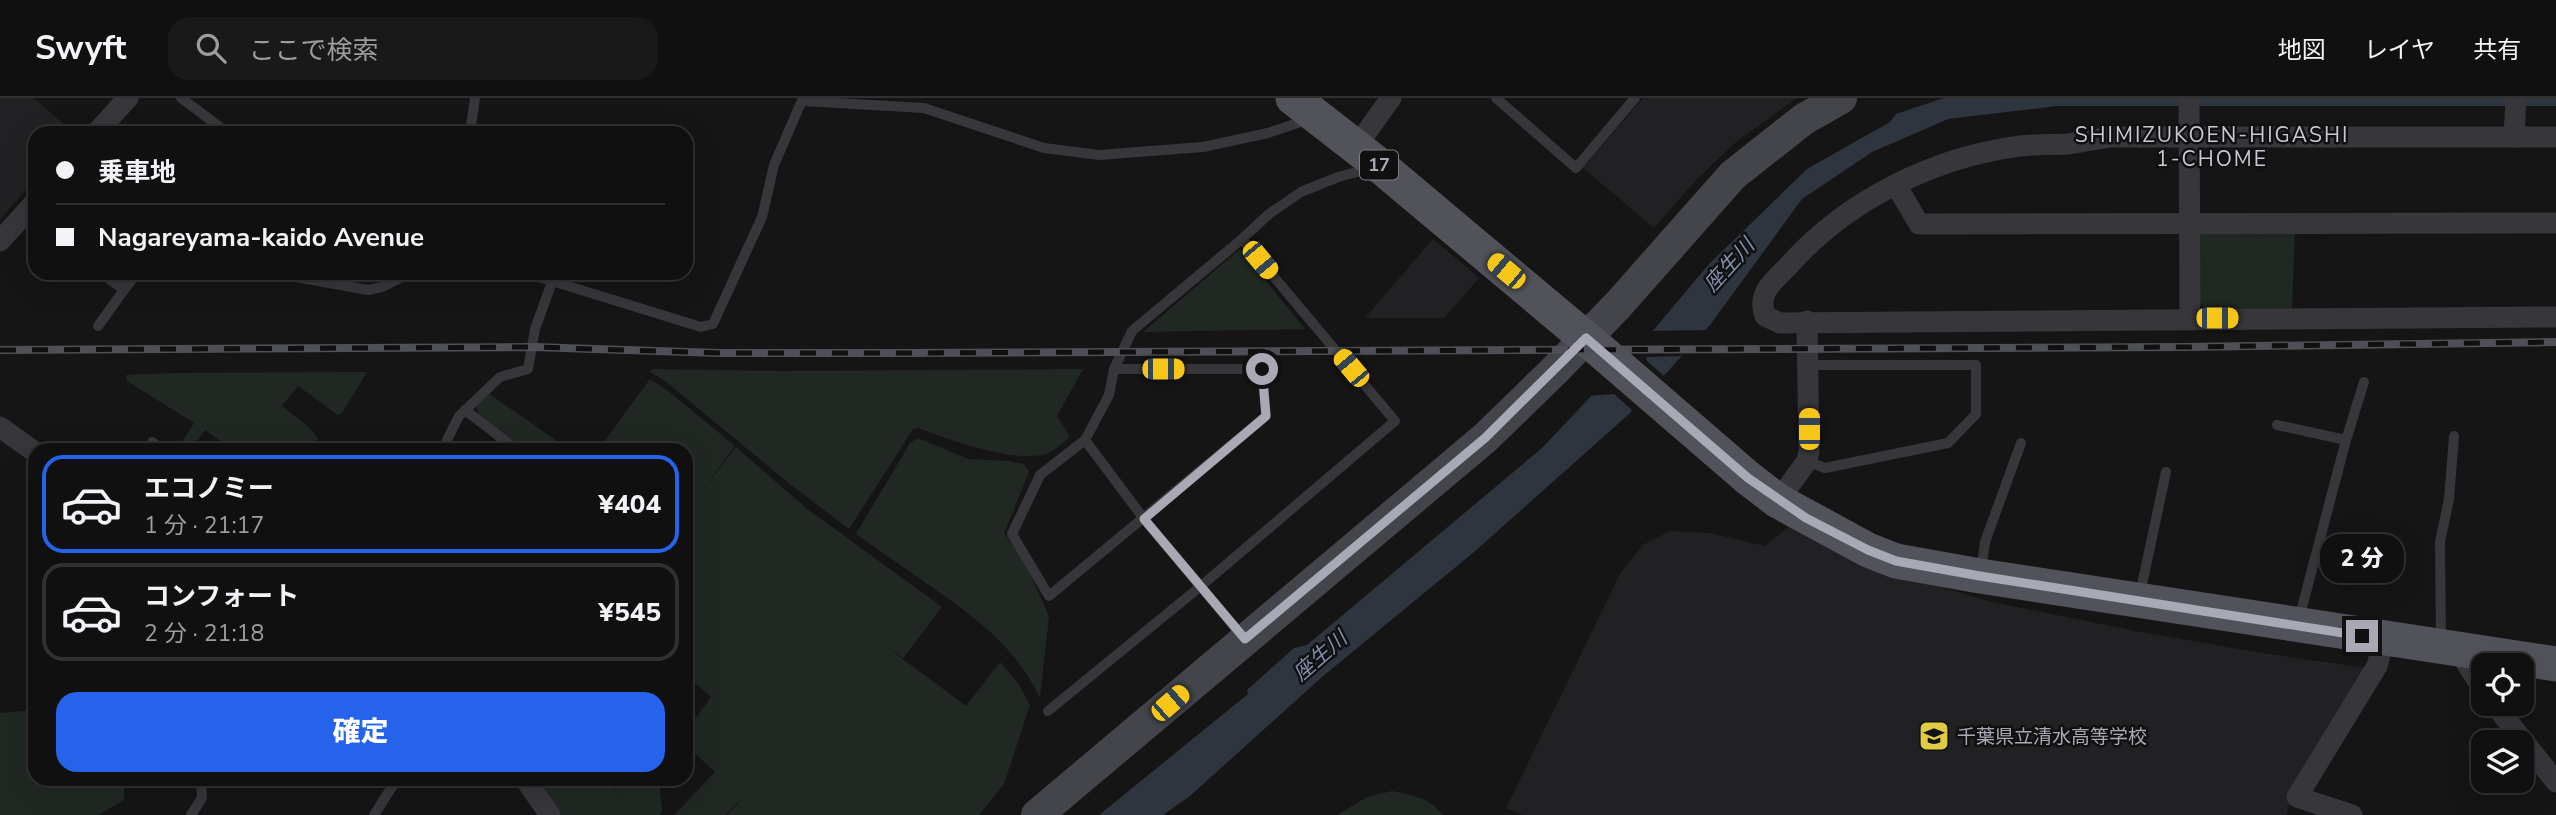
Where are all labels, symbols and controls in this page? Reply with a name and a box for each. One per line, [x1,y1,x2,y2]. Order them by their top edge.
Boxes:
search box [168,17,658,80]
text: Swyft [35,26,126,71]
icon: search [192,29,230,67]
text: ここで検索 [248,33,378,68]
text: 地図 [2278,34,2326,66]
text: レイヤ [2364,34,2435,66]
text: 共有 [2473,34,2521,66]
district label: SHIMIZUKOEN-HIGASHI 1-CHOME [2075,121,2349,173]
road number: 17 [1360,150,1398,180]
text: 乗車地 [98,155,176,190]
text: Nagareyama-kaido Avenue [98,220,424,255]
water label: 座生川 [1698,231,1762,298]
car [1239,237,1282,283]
car [1484,249,1529,293]
car [2197,308,2239,329]
car [1330,345,1373,391]
route start [1246,353,1278,385]
car [1143,359,1185,380]
car [1799,408,1820,450]
text: エコノミー [144,471,274,506]
icon: car [60,473,123,536]
text: ¥404 [599,487,661,522]
text: 1 分 · 21:17 [144,510,264,541]
callout: 2 分 [2320,534,2404,584]
text: 2 分 [2340,543,2384,574]
text: コンフォート [144,579,299,614]
icon: car [60,581,123,644]
text: ¥545 [599,595,661,630]
text: 2 分 · 21:18 [144,618,264,649]
route end [2346,620,2378,652]
water label: 座生川 [1287,623,1354,687]
map controls [2471,653,2534,793]
button: locate [2471,653,2534,716]
car [1148,681,1193,725]
button: 確定 [56,692,665,772]
school or university icon: 千葉県立清水高等学校 [1917,719,1951,753]
place label: 千葉県立清水高等学校 [1957,724,2147,750]
button: layers [2471,730,2534,793]

